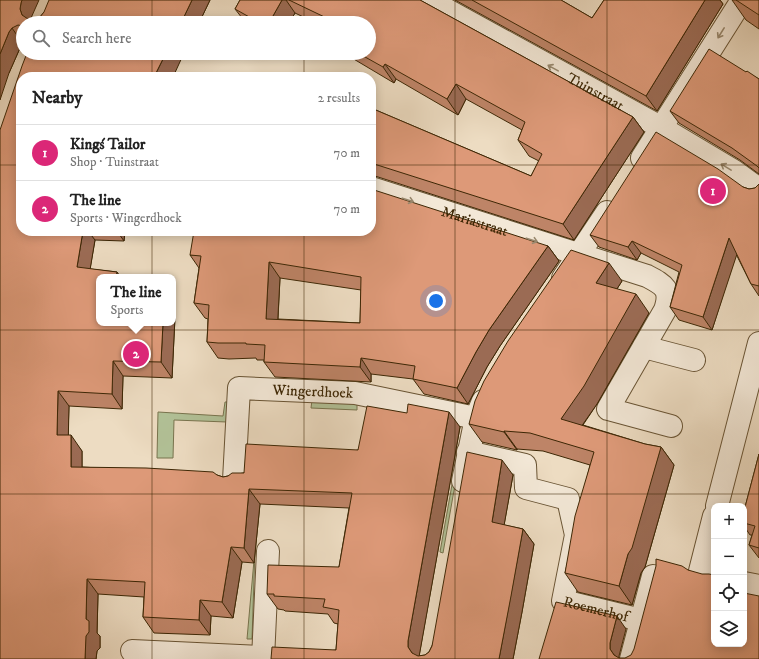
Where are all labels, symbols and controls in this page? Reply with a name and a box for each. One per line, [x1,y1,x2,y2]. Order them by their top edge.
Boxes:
search box [16,16,376,60]
icon: search [30,27,52,49]
one-way arrow [717,27,725,38]
text: Search here [62,29,131,48]
one-way arrow [547,64,559,71]
street label: Tuinstraat [563,69,627,115]
text: Nearby [32,87,82,109]
text: 2 results [318,90,360,106]
text: Kingś Tailor [70,135,145,154]
text: 1 [43,145,47,161]
text: 70 m [334,145,360,161]
text: Shop · Tuinstraat [70,154,159,170]
one-way arrow [721,163,732,171]
pin: 1 [700,176,726,206]
text: The line [70,191,121,210]
one-way arrow [401,197,414,204]
text: 2 [42,201,48,217]
text: 70 m [334,201,360,217]
street label: Mariastraat [439,202,511,241]
text: Sports · Wingerdhoek [70,210,182,226]
one-way arrow [525,237,538,244]
popup [96,274,176,326]
text: The line [111,283,161,302]
your location [426,291,446,311]
text: Sports [111,302,143,318]
pin: 2 [123,339,149,369]
street label: Wingerdhoek [271,380,354,403]
map controls [711,503,747,647]
button: + [711,503,747,539]
button: − [711,539,747,575]
button: locate [711,575,747,611]
street label: Roemerhof [561,592,632,627]
button: layers [711,611,747,647]

